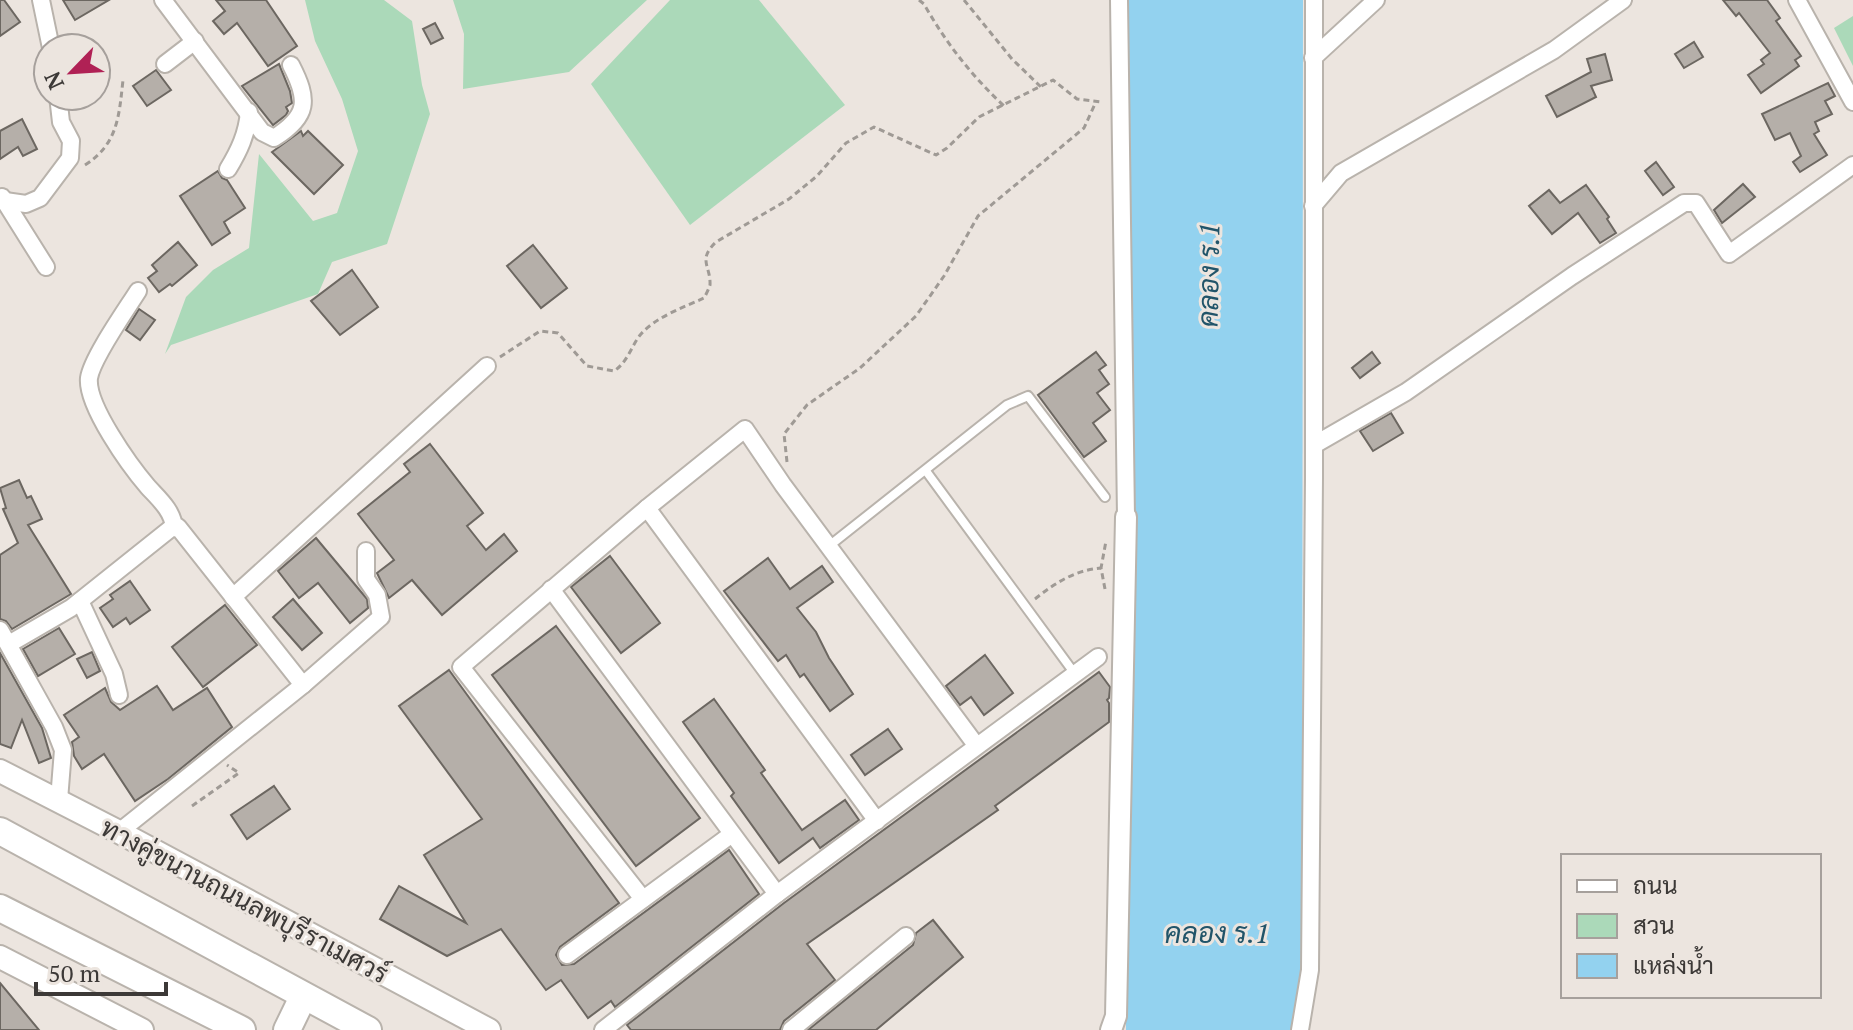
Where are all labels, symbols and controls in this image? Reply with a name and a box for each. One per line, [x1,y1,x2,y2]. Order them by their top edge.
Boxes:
north arrow [32,32,112,112]
text: N [37,67,70,94]
water label: คลอง ร.1 [1189,222,1227,328]
street label: ทางคู่ขนานถนนลพบุรีราเมศวร์ [95,810,394,992]
legend [1561,854,1821,998]
text: ถนน [1633,869,1678,901]
text: สวน [1633,909,1675,941]
water label: คลอง ร.1 [1165,914,1269,951]
scale bar [36,946,166,996]
text: แหล่งน้ำ [1633,946,1714,981]
text: 50 m [48,957,100,989]

